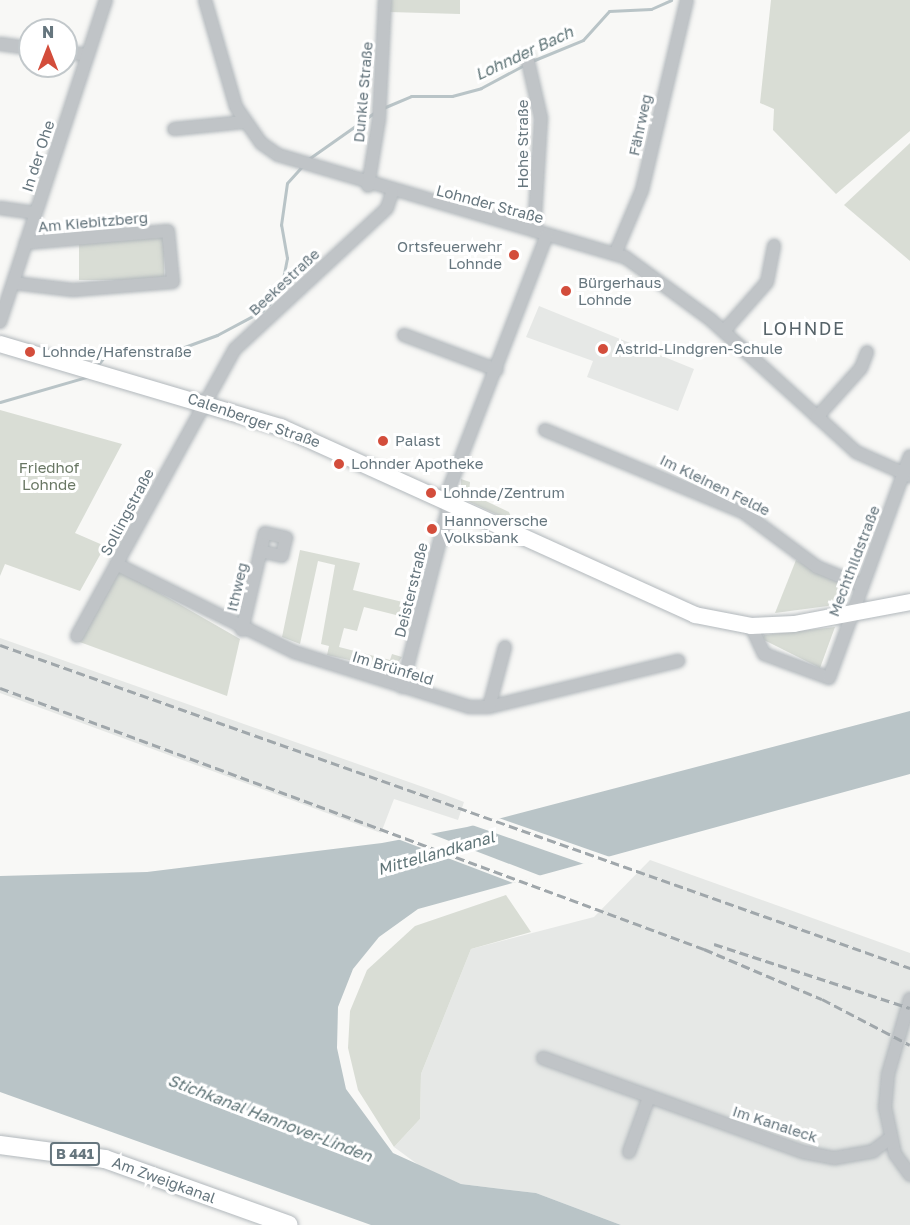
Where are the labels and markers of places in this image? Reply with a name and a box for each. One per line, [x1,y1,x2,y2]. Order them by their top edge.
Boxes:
place label: Ortsfeuerwehr Lohnde [397,237,502,272]
marker: Ortsfeuerwehr Lohnde [507,248,521,262]
place label: Bürgerhaus Lohnde [578,273,661,308]
marker: Bürgerhaus Lohnde [559,284,573,298]
place label: Astrid-Lindgren-Schule [615,340,783,358]
marker: Astrid-Lindgren-Schule [596,342,610,356]
place label: Lohnde/Hafenstraße [42,343,192,361]
marker: Lohnde/Hafenstraße [23,345,37,359]
place label: Palast [395,432,440,450]
marker: Palast [376,434,390,448]
place label: Lohnder Apotheke [351,455,483,473]
marker: Lohnder Apotheke [332,457,346,471]
place label: Lohnde/Zentrum [443,484,565,502]
marker: Lohnde/Zentrum [424,486,438,500]
place label: Hannoversche Volksbank [444,511,548,546]
marker: Hannoversche Volksbank [425,522,439,536]

